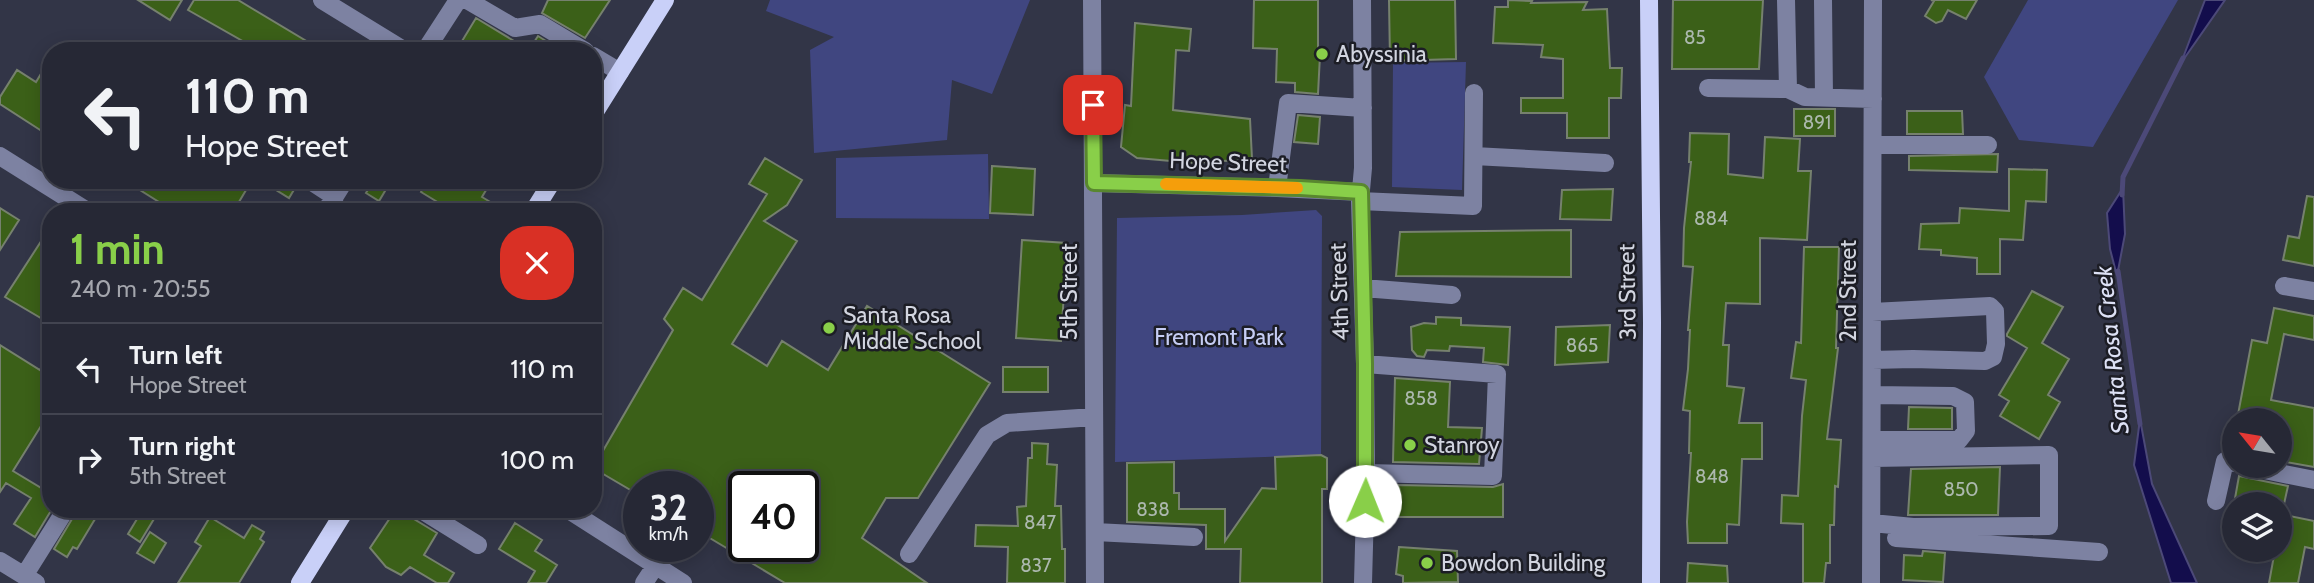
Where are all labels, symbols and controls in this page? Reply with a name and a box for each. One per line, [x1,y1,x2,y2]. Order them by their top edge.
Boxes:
house number: 85 [1684,26,1706,49]
place label: Abyssinia [1336,40,1427,68]
marker: Abyssinia [1314,46,1330,62]
text: 110 m [185,66,309,125]
icon: left [70,70,161,161]
pin [1063,75,1123,135]
icon: arrive [1074,86,1112,124]
house number: 891 [1803,111,1831,134]
text: Hope Street [185,126,348,165]
street label: Hope Street [1169,146,1287,178]
house number: 884 [1694,207,1728,230]
text: 1 min [70,223,165,275]
button: close [500,226,574,300]
street label: 2nd Street [1834,240,1862,342]
street label: 4th Street [1323,242,1355,341]
street label: 5th Street [1055,243,1083,340]
street label: 3rd Street [1612,243,1642,340]
water label: Santa Rosa Creek [2088,264,2135,436]
text: 240 m · 20:55 [70,275,210,303]
place label: Santa Rosa Middle School [843,301,982,355]
marker: Santa Rosa Middle School [821,320,837,336]
park label: Fremont Park [1154,323,1284,351]
house number: 865 [1566,334,1598,357]
text: Turn left [129,339,222,371]
icon: left [70,350,108,388]
text: 110 m [510,353,574,385]
text: Hope Street [129,371,246,399]
house number: 858 [1404,387,1438,410]
north arrow [2222,408,2292,478]
map controls [2222,408,2292,562]
text: Turn right [129,430,235,462]
place label: Stanroy [1424,431,1500,459]
marker: Stanroy [1402,437,1418,453]
icon: right [70,441,108,479]
text: 100 m [501,444,574,476]
text: 5th Street [129,462,226,490]
position arrow [1328,464,1402,538]
house number: 848 [1695,465,1729,488]
speed limit sign: 40 [728,471,819,562]
house number: 850 [1943,478,1979,501]
text: 32 [650,486,687,529]
button: layers [2222,492,2292,562]
house number: 838 [1136,498,1170,521]
house number: 847 [1024,511,1056,534]
text: km/h [649,523,688,545]
place label: Bowdon Building [1441,549,1606,577]
house number: 837 [1020,554,1052,577]
marker: Bowdon Building [1419,555,1435,571]

